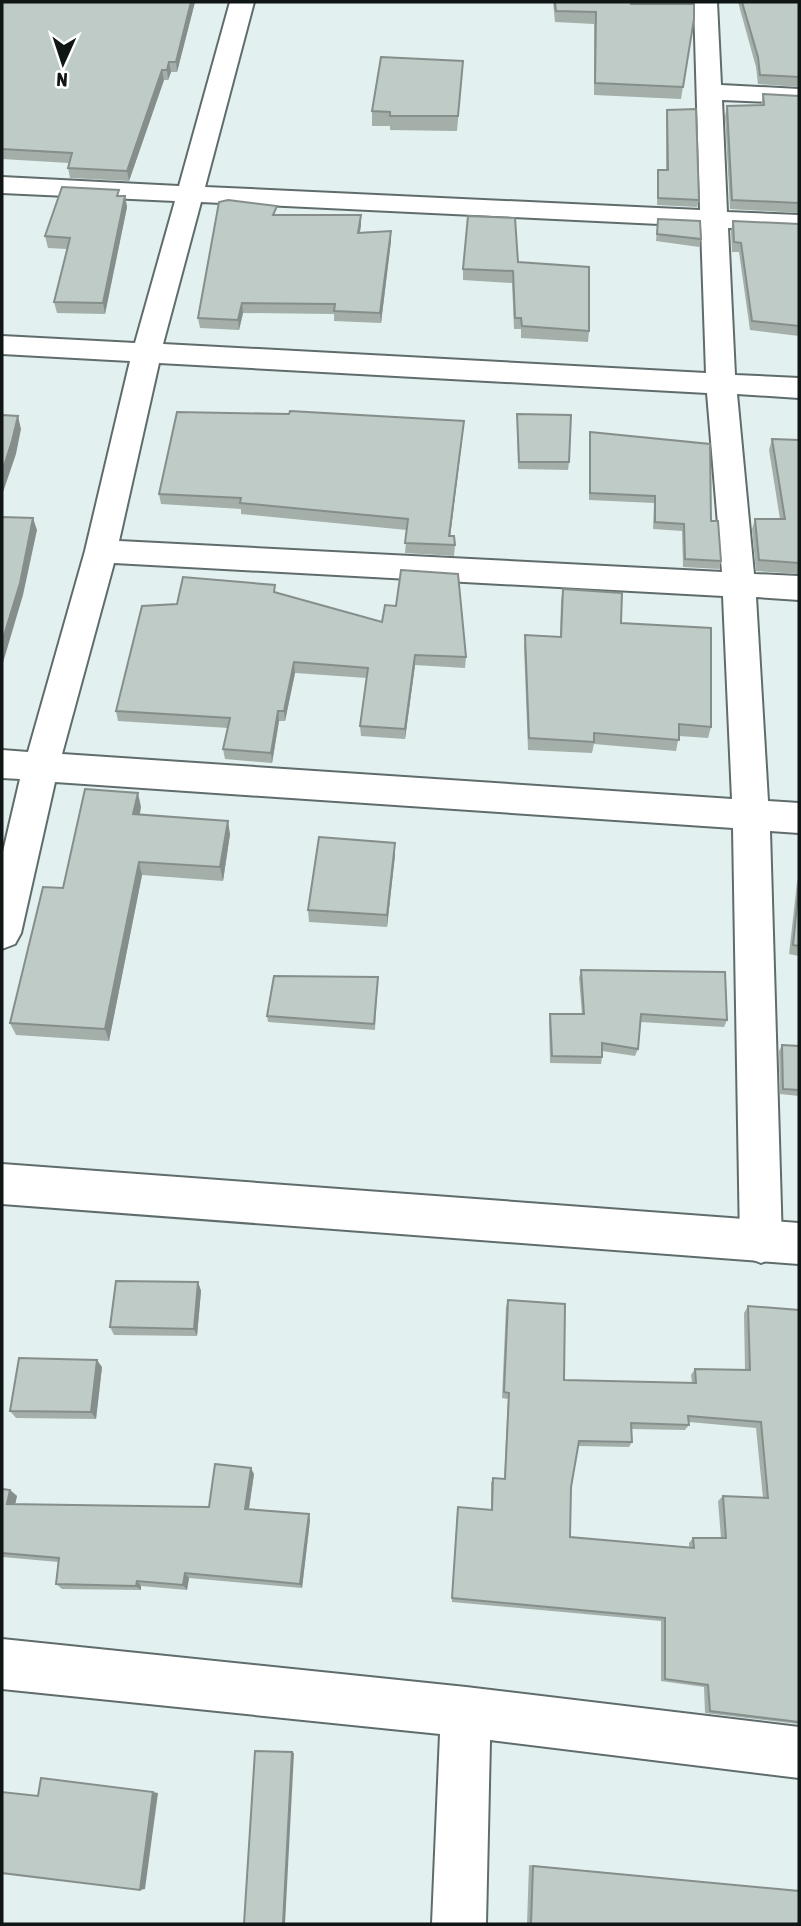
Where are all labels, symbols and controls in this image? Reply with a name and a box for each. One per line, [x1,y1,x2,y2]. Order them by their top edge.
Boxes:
north arrow [28,28,98,98]
text: N [56,69,68,91]

